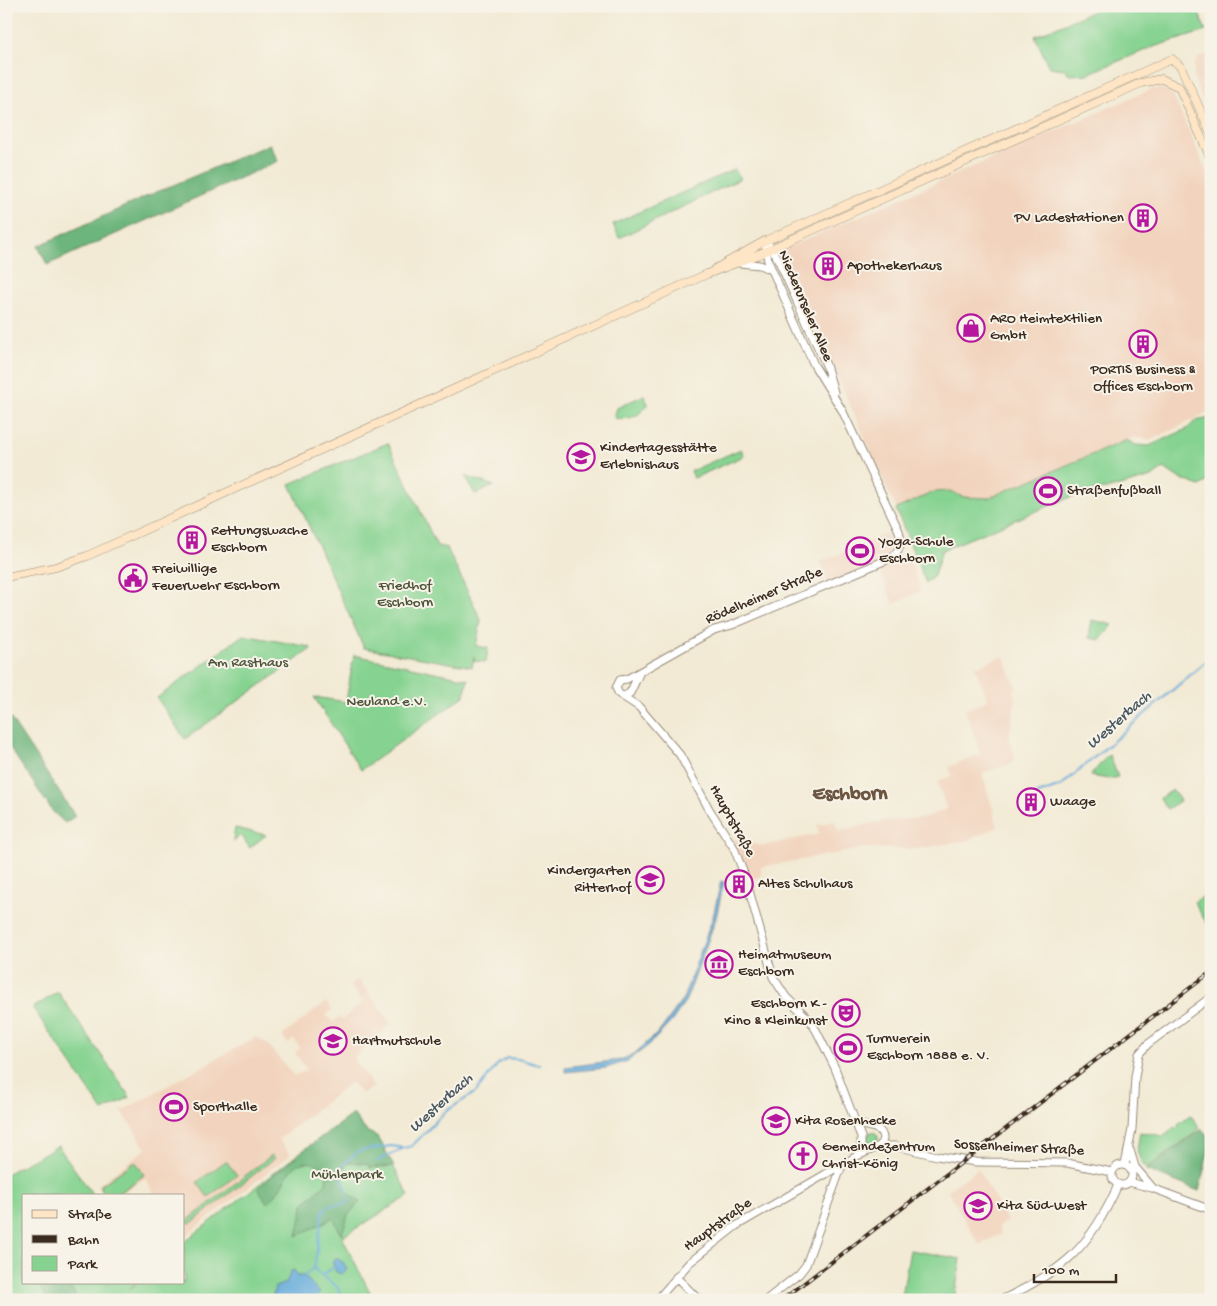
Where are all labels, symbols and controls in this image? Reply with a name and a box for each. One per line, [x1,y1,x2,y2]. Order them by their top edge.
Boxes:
building icon: PV Ladestationen [1128,203,1158,233]
place label: PV Ladestationen [1013,209,1124,227]
street label: Niederurseler Allee [773,248,837,365]
building icon: Apothekerhaus [813,251,843,281]
place label: Apothekerhaus [847,257,942,275]
place label: ARO Heimtextilien GmbH [990,310,1102,345]
shop icon: ARO Heimtextilien GmbH [956,313,986,343]
building icon: PORTIS Business & Offices Eschborn [1128,329,1158,359]
place label: PORTIS Business & Offices Eschborn [1090,361,1196,396]
place label: Kindertagesstätte Erlebnishaus [600,439,717,474]
school or university icon: Kindertagesstätte Erlebnishaus [566,442,596,472]
sports icon: Straßenfußball [1033,476,1063,506]
place label: Straßenfußball [1067,482,1161,500]
place label: Rettungswache Eschborn [211,522,308,557]
building icon: Rettungswache Eschborn [177,525,207,555]
place label: Yoga-Schule Eschborn [877,533,954,568]
sports icon: Yoga-Schule Eschborn [845,536,875,566]
place label: Freiwillige Feuerwehr Eschborn [151,560,280,595]
public building icon: Freiwillige Feuerwehr Eschborn [118,563,148,593]
street label: Rödelheimer Straße [703,563,825,629]
park label: Friedhof Eschborn [377,577,433,612]
park label: Am Rasthaus [208,654,288,672]
water label: Westerbach [1084,687,1157,754]
park label: Neuland e.V. [346,693,428,711]
street label: Hauptstraße [705,782,759,860]
district label: Eschborn [813,784,888,807]
building icon: Waage [1016,787,1046,817]
place label: Waage [1050,793,1096,811]
place label: Kindergarten Ritterhof [547,862,632,897]
school or university icon: Kindergarten Ritterhof [635,865,665,895]
building icon: Altes Schulhaus [724,869,754,899]
place label: Altes Schulhaus [758,875,853,893]
place label: Heimatmuseum Eschborn [738,946,832,981]
museum icon: Heimatmuseum Eschborn [704,949,734,979]
place label: Eschborn K - Kino & Kleinkunst [724,995,829,1030]
theatre icon: Eschborn K - Kino & Kleinkunst [831,998,861,1028]
school or university icon: Hartmutschule [318,1026,348,1056]
place label: Turnverein Eschborn 1888 e. V. [866,1030,990,1065]
place label: Hartmutschule [352,1032,441,1050]
sports icon: Turnverein Eschborn 1888 e. V. [833,1033,863,1063]
water label: Westerbach [406,1070,478,1138]
sports icon: Sporthalle [159,1092,189,1122]
place label: Sporthalle [193,1098,258,1116]
school or university icon: Kita Rosenhecke [761,1106,791,1136]
place label: Kita Rosenhecke [795,1112,896,1130]
street label: Sossenheimer Straße [953,1136,1085,1160]
place label: Gemeindezentrum Christ-König [822,1138,935,1173]
church icon: Gemeindezentrum Christ-König [788,1141,818,1171]
park label: Mühlenpark [311,1166,384,1184]
school or university icon: Kita Süd-West [963,1191,993,1221]
legend [22,1194,185,1284]
street label: Hauptstraße [681,1194,756,1256]
place label: Kita Süd-West [997,1197,1088,1215]
text: Straße [68,1206,112,1224]
text: Bahn [67,1232,99,1250]
scale bar [1034,1251,1117,1283]
text: Park [67,1256,98,1274]
text: 100 m [1041,1262,1080,1280]

